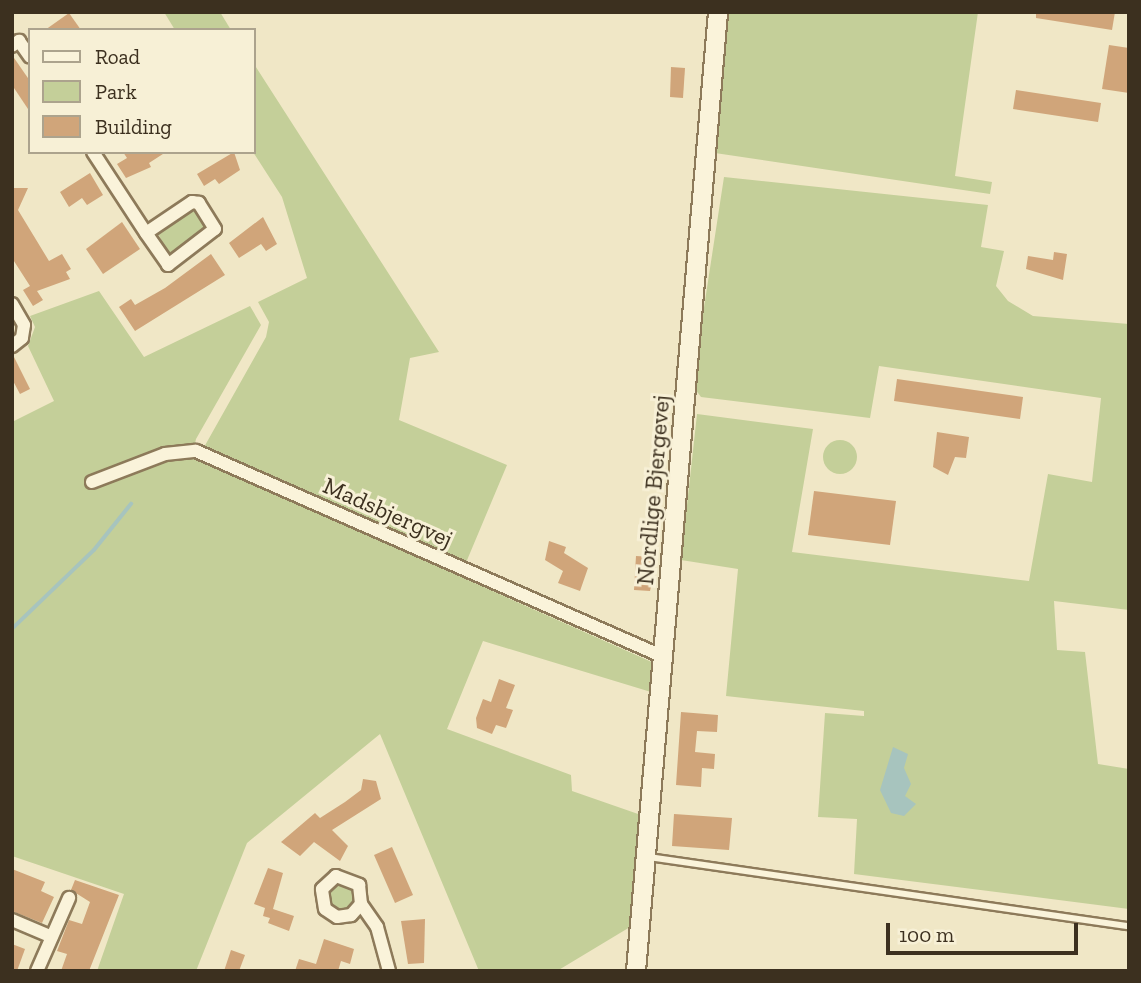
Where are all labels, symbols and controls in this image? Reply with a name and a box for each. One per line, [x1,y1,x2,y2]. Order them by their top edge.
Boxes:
legend [28,28,256,154]
text: Road [95,44,140,69]
text: Park [95,79,137,104]
text: Building [95,114,172,139]
street label: Nordlige Bjergevej [630,394,676,586]
street label: Madsbjergvej [319,471,457,553]
scale bar [889,909,1082,953]
text: 100 m [899,922,954,947]

